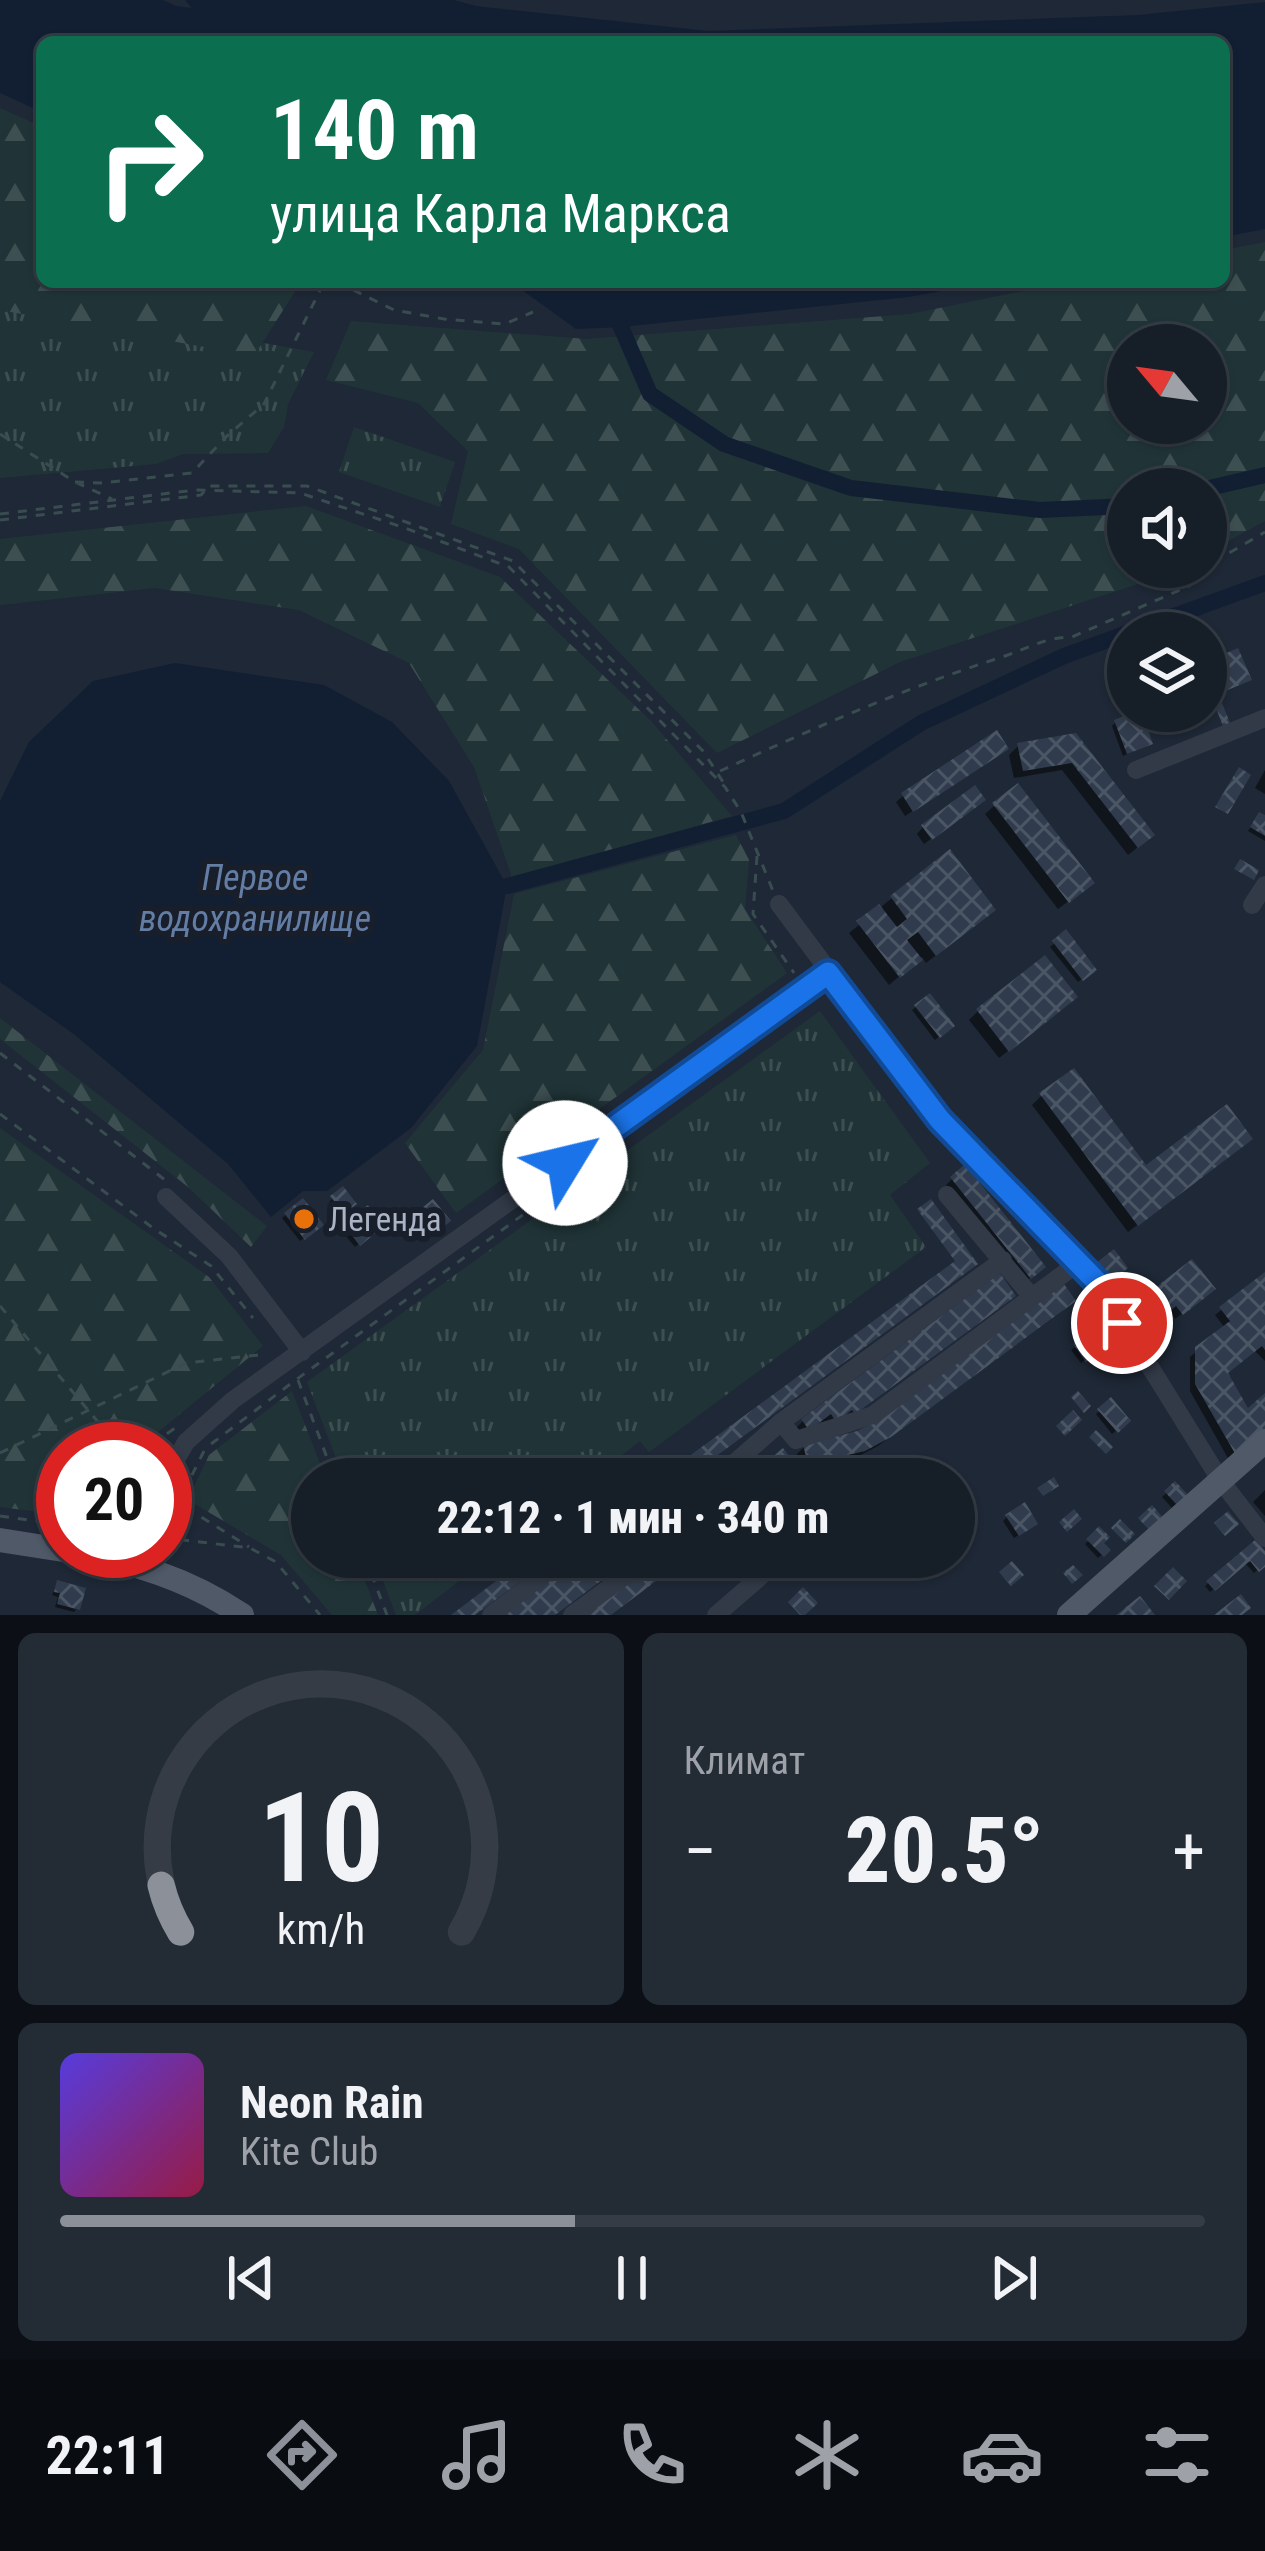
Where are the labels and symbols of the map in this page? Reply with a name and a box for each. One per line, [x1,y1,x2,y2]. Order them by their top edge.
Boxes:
north arrow [1107,324,1227,444]
water label: Первое водохранилище [139,857,371,940]
position arrow [502,1100,628,1226]
place label: Легенда [328,1200,442,1239]
marker: Легенда [291,1206,317,1232]
pin [1071,1272,1173,1374]
speed limit sign: 20 [36,1422,192,1578]

